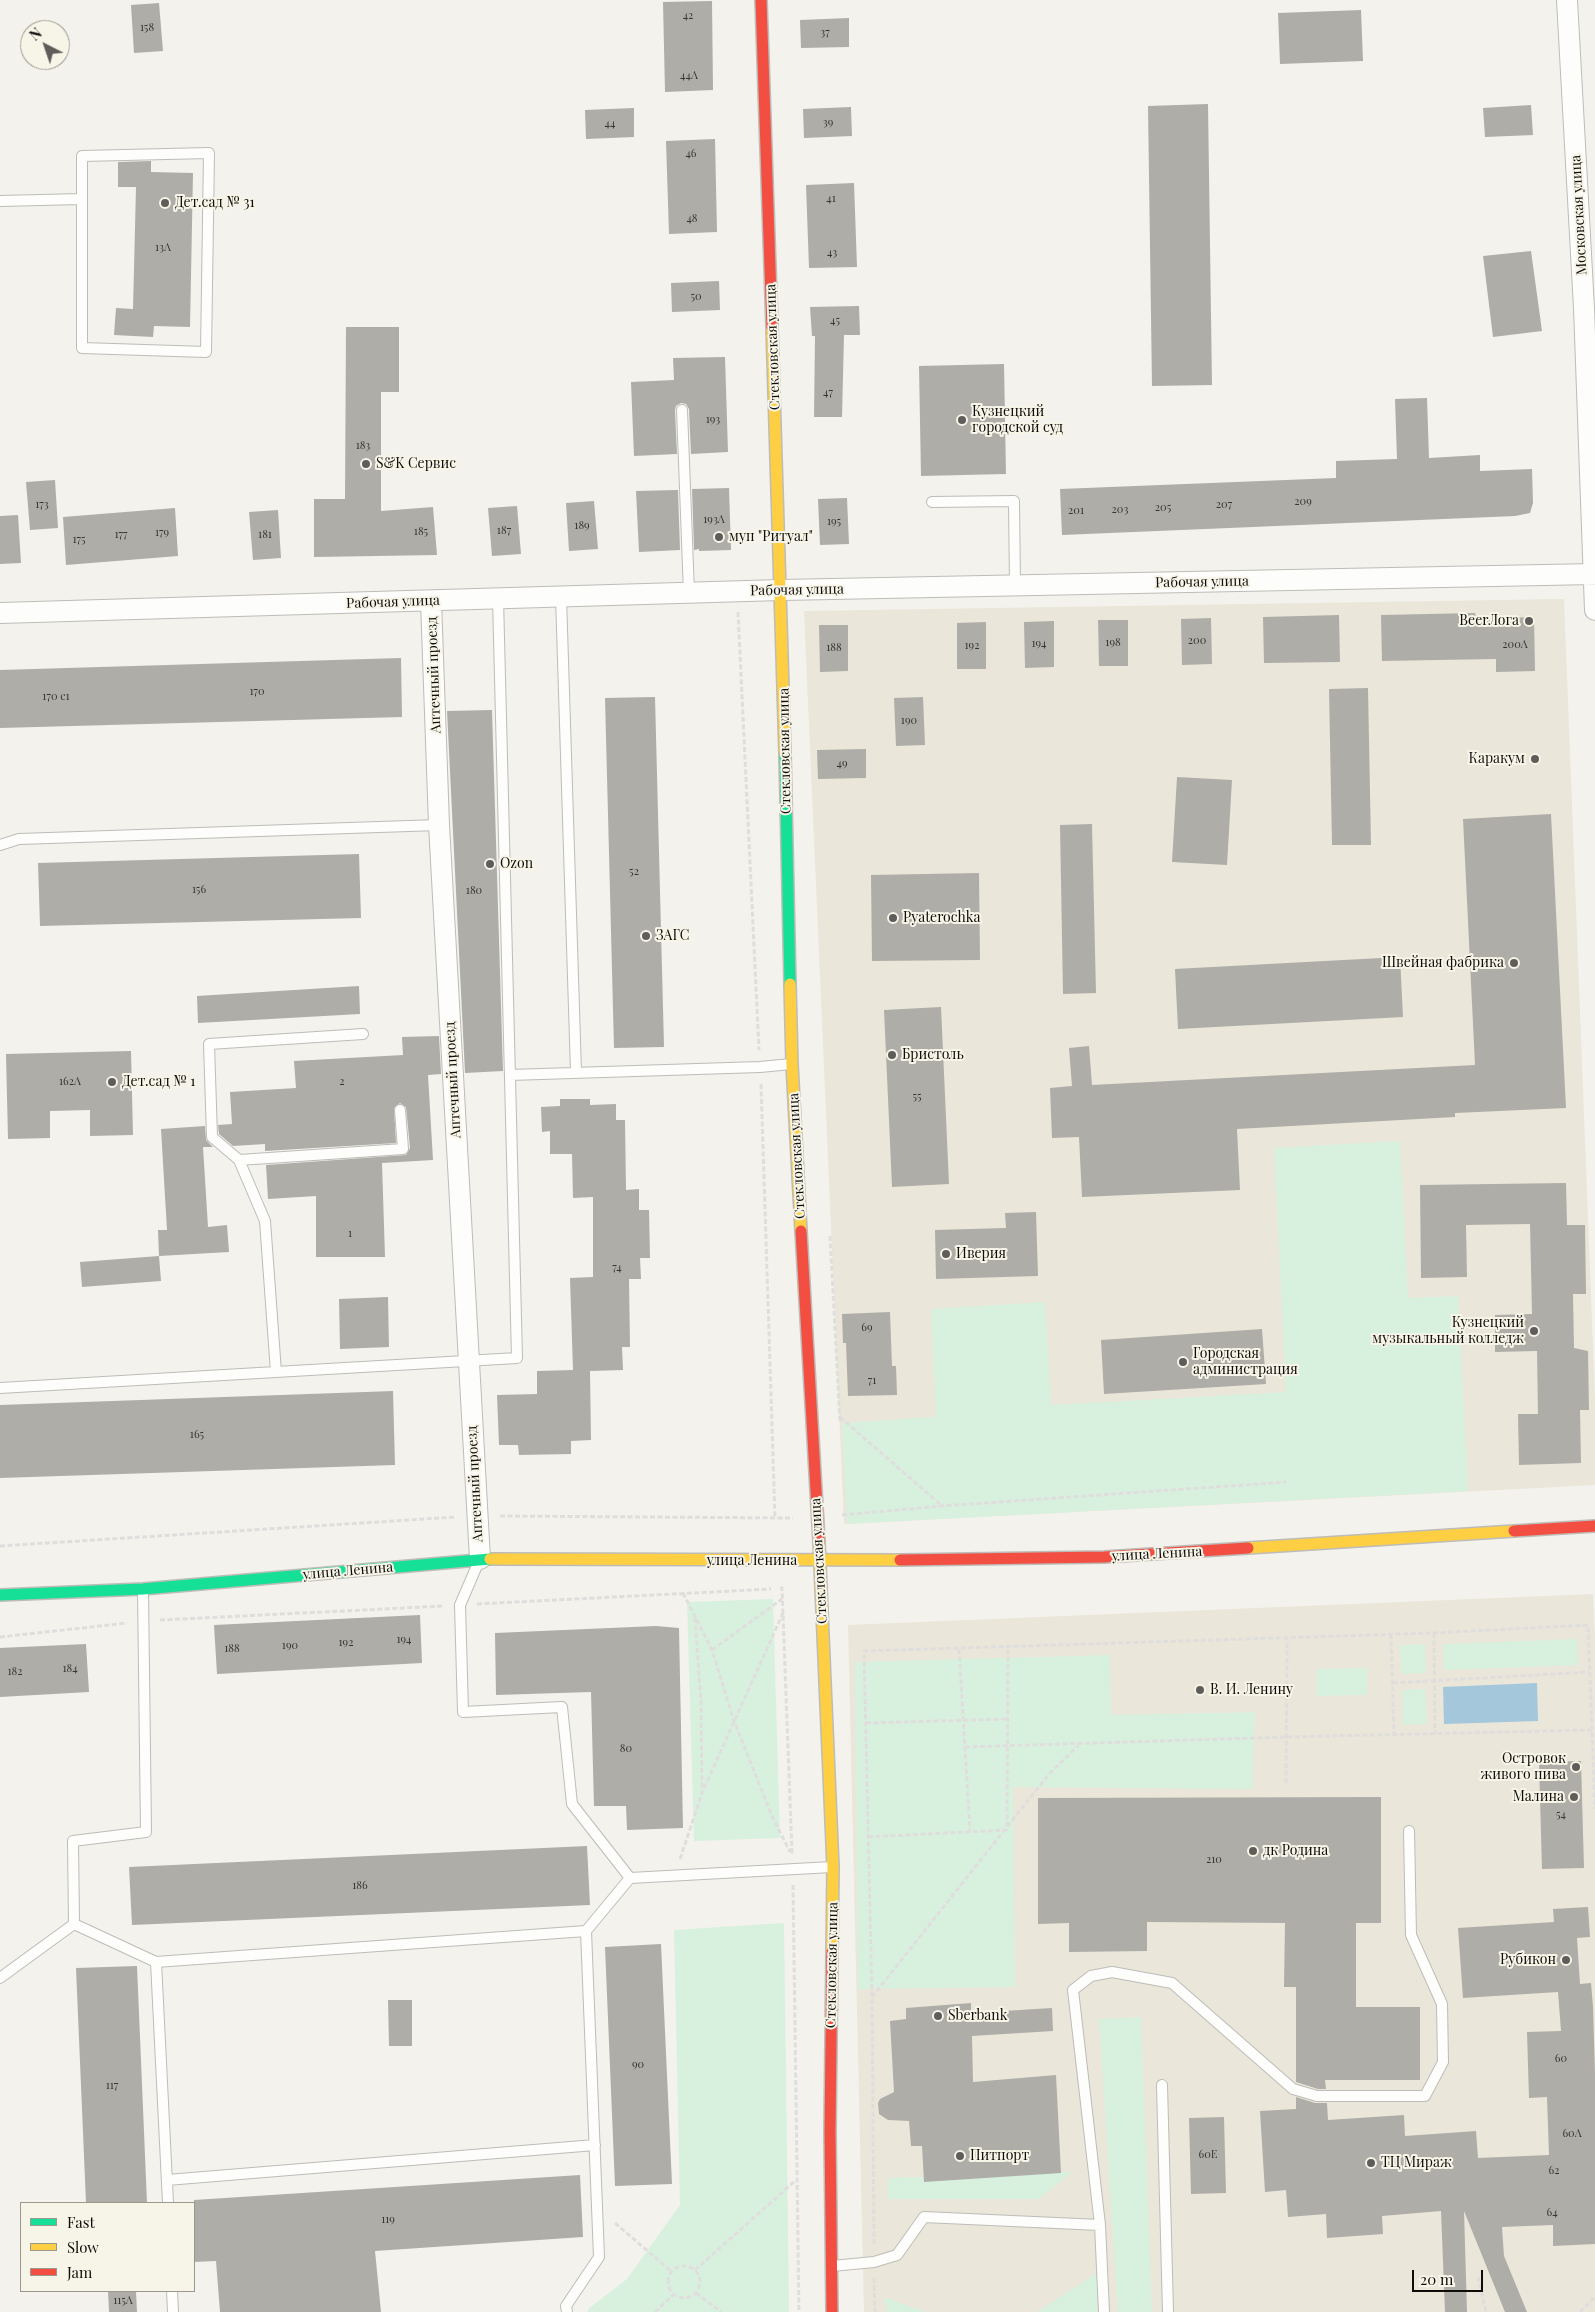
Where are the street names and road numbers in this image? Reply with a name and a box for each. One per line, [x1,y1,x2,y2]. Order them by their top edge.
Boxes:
street label: Московская улица [1567,155,1591,275]
street label: Стекловская улица [762,284,784,410]
street label: Рабочая улица [1155,573,1249,591]
street label: Рабочая улица [750,581,844,599]
street label: Рабочая улица [346,592,440,612]
street label: Аптечный проезд [424,616,444,734]
street label: Стекловская улица [775,688,795,814]
street label: Аптечный проезд [442,1021,464,1139]
street label: Стекловская улица [785,1093,809,1219]
street label: Аптечный проезд [464,1425,486,1543]
street label: Стекловская улица [807,1498,831,1624]
street label: улица Ленина [1111,1543,1203,1565]
street label: улица Ленина [707,1553,797,1569]
street label: улица Ленина [302,1559,394,1583]
street label: Стекловская улица [822,1902,842,2028]

